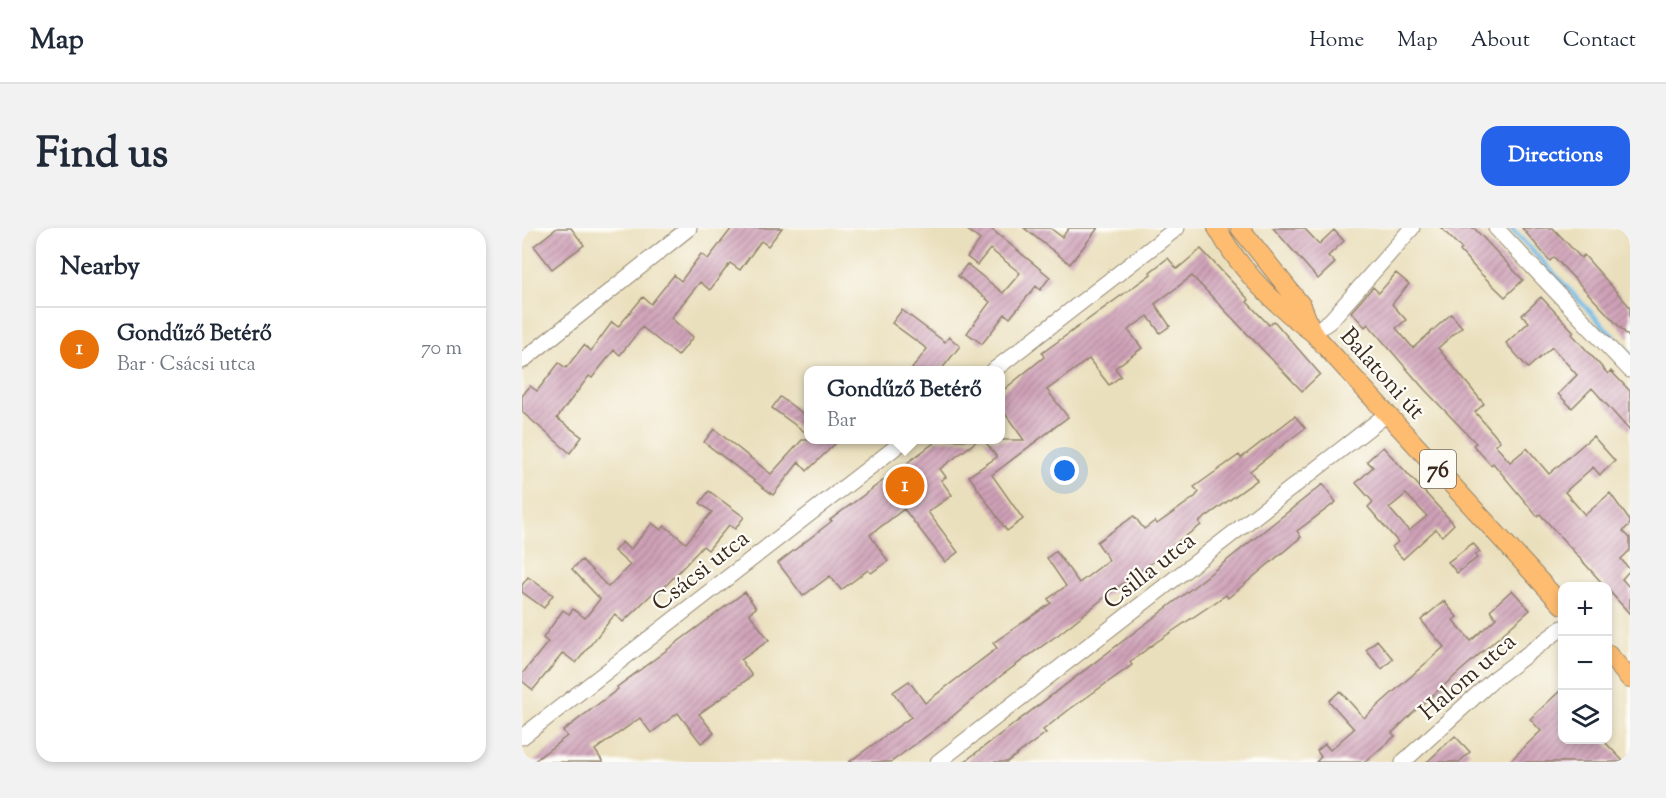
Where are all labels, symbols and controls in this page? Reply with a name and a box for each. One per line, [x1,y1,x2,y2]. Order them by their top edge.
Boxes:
text: Map [30,21,84,61]
text: Home [1309,26,1364,56]
text: Map [1397,26,1438,56]
text: About [1471,26,1530,56]
text: Contact [1563,26,1636,56]
text: Find us [36,126,168,186]
button: Directions [1481,126,1630,186]
text: Nearby [60,249,140,286]
text: Gondűző Betérő [117,319,272,351]
street label: Balatoni út [1331,321,1432,428]
text: 1 [76,335,83,364]
text: 70 m [421,335,462,364]
text: Bar · Csácsi utca [117,351,256,380]
popup [804,366,1005,444]
text: Gondűző Betérő [827,375,982,407]
text: Bar [827,407,856,436]
road number: 76 [1420,450,1456,488]
your location [1050,456,1079,485]
pin: 1 [886,464,925,508]
street label: Csácsi utca [645,523,757,620]
street label: Csilla utca [1097,525,1204,618]
map controls [1558,582,1612,744]
button: + [1558,582,1612,636]
street label: Halom utca [1412,626,1524,729]
button: − [1558,636,1612,690]
button: layers [1558,690,1612,744]

